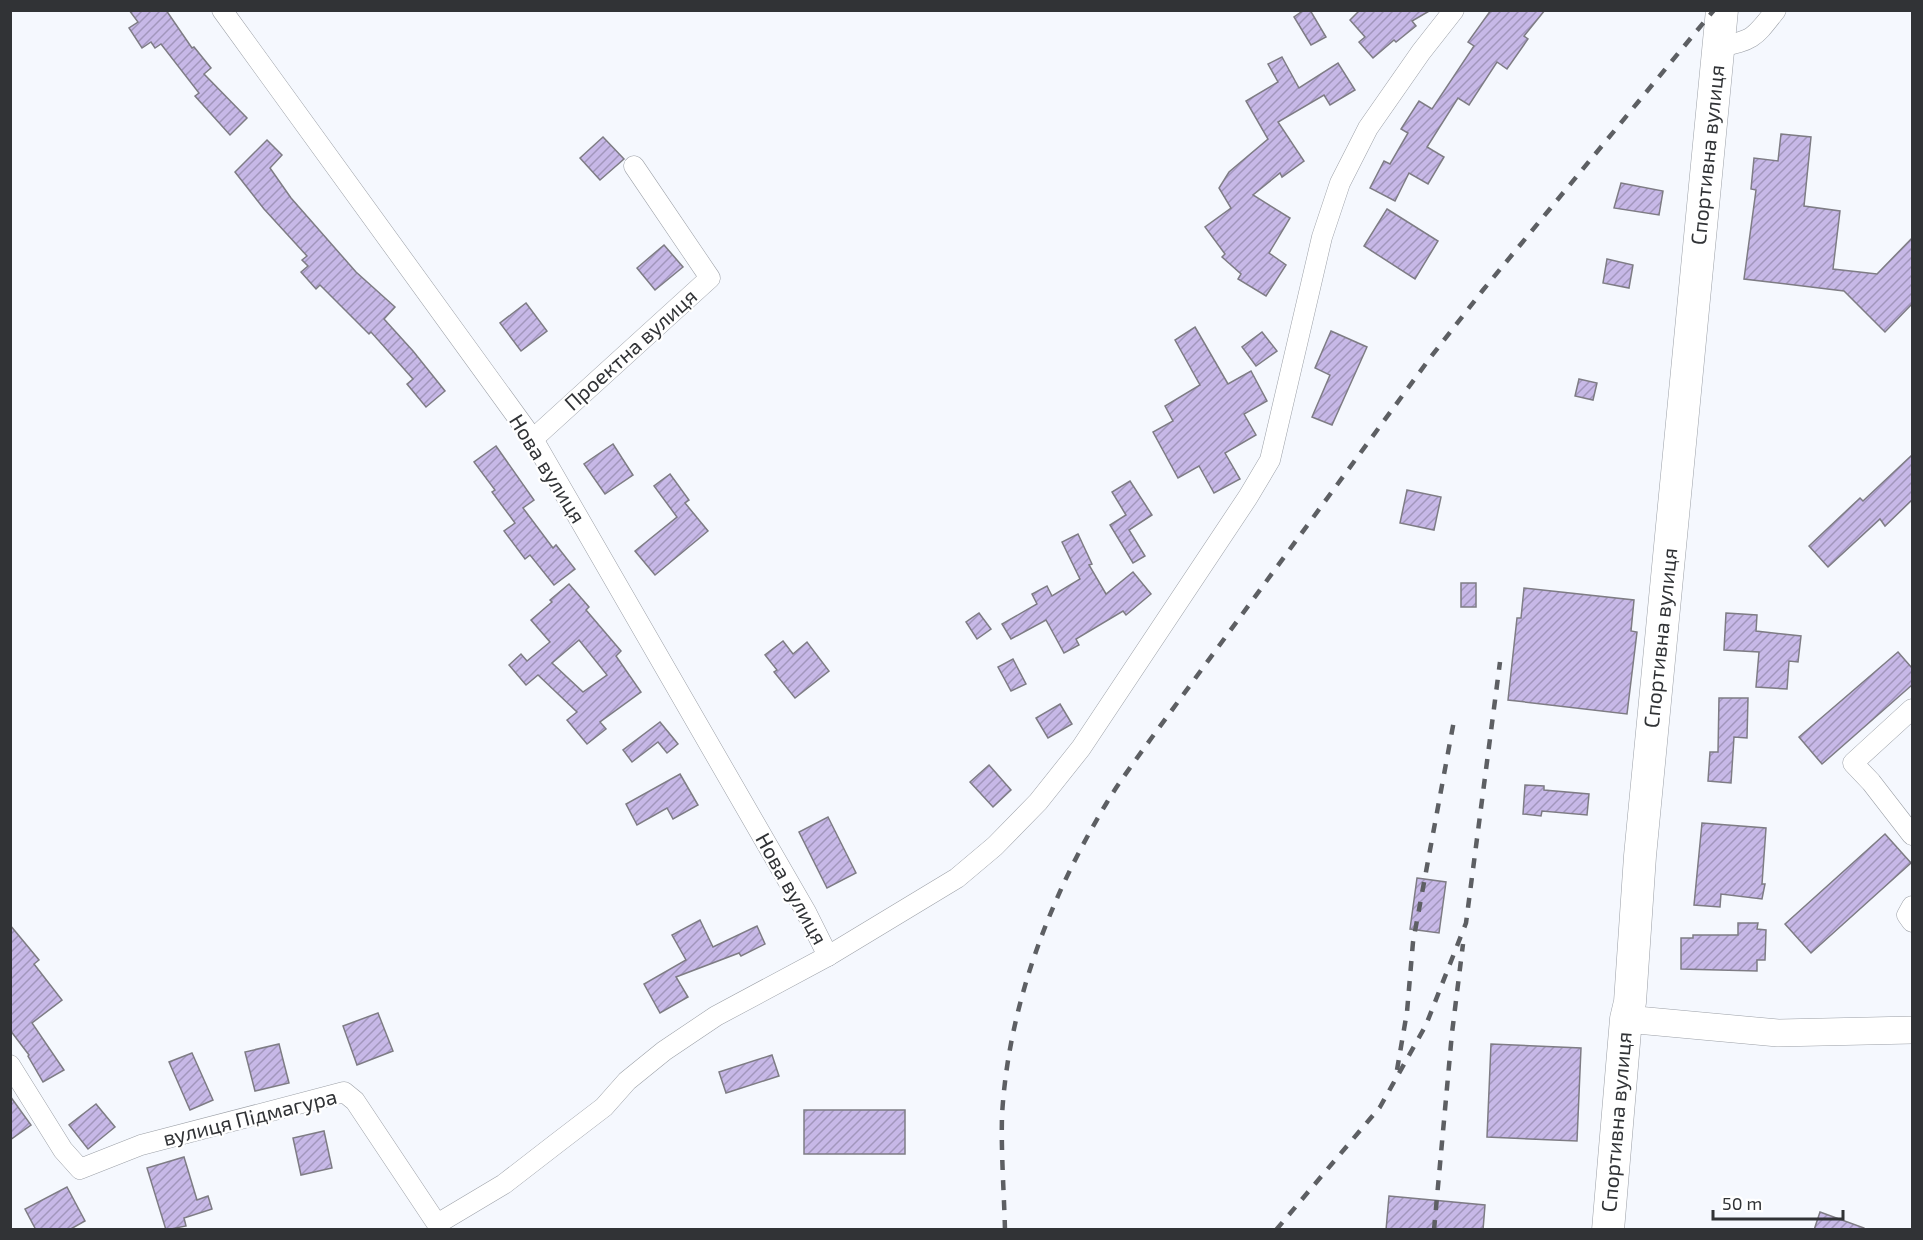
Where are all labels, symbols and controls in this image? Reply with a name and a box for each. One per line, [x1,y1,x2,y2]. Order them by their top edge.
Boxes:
street label: Спортивна вулиця [1685,64,1729,246]
street label: Проектна вулиця [559,283,702,416]
street label: Нова вулиця [504,409,592,528]
street label: Спортивна вулиця [1638,547,1682,729]
street label: Нова вулиця [750,828,833,949]
street label: Спортивна вулиця [1595,1031,1637,1213]
street label: вулиця Підмагура [160,1083,339,1151]
scale bar [1713,1183,1844,1221]
text: 50 m [1722,1192,1762,1214]

